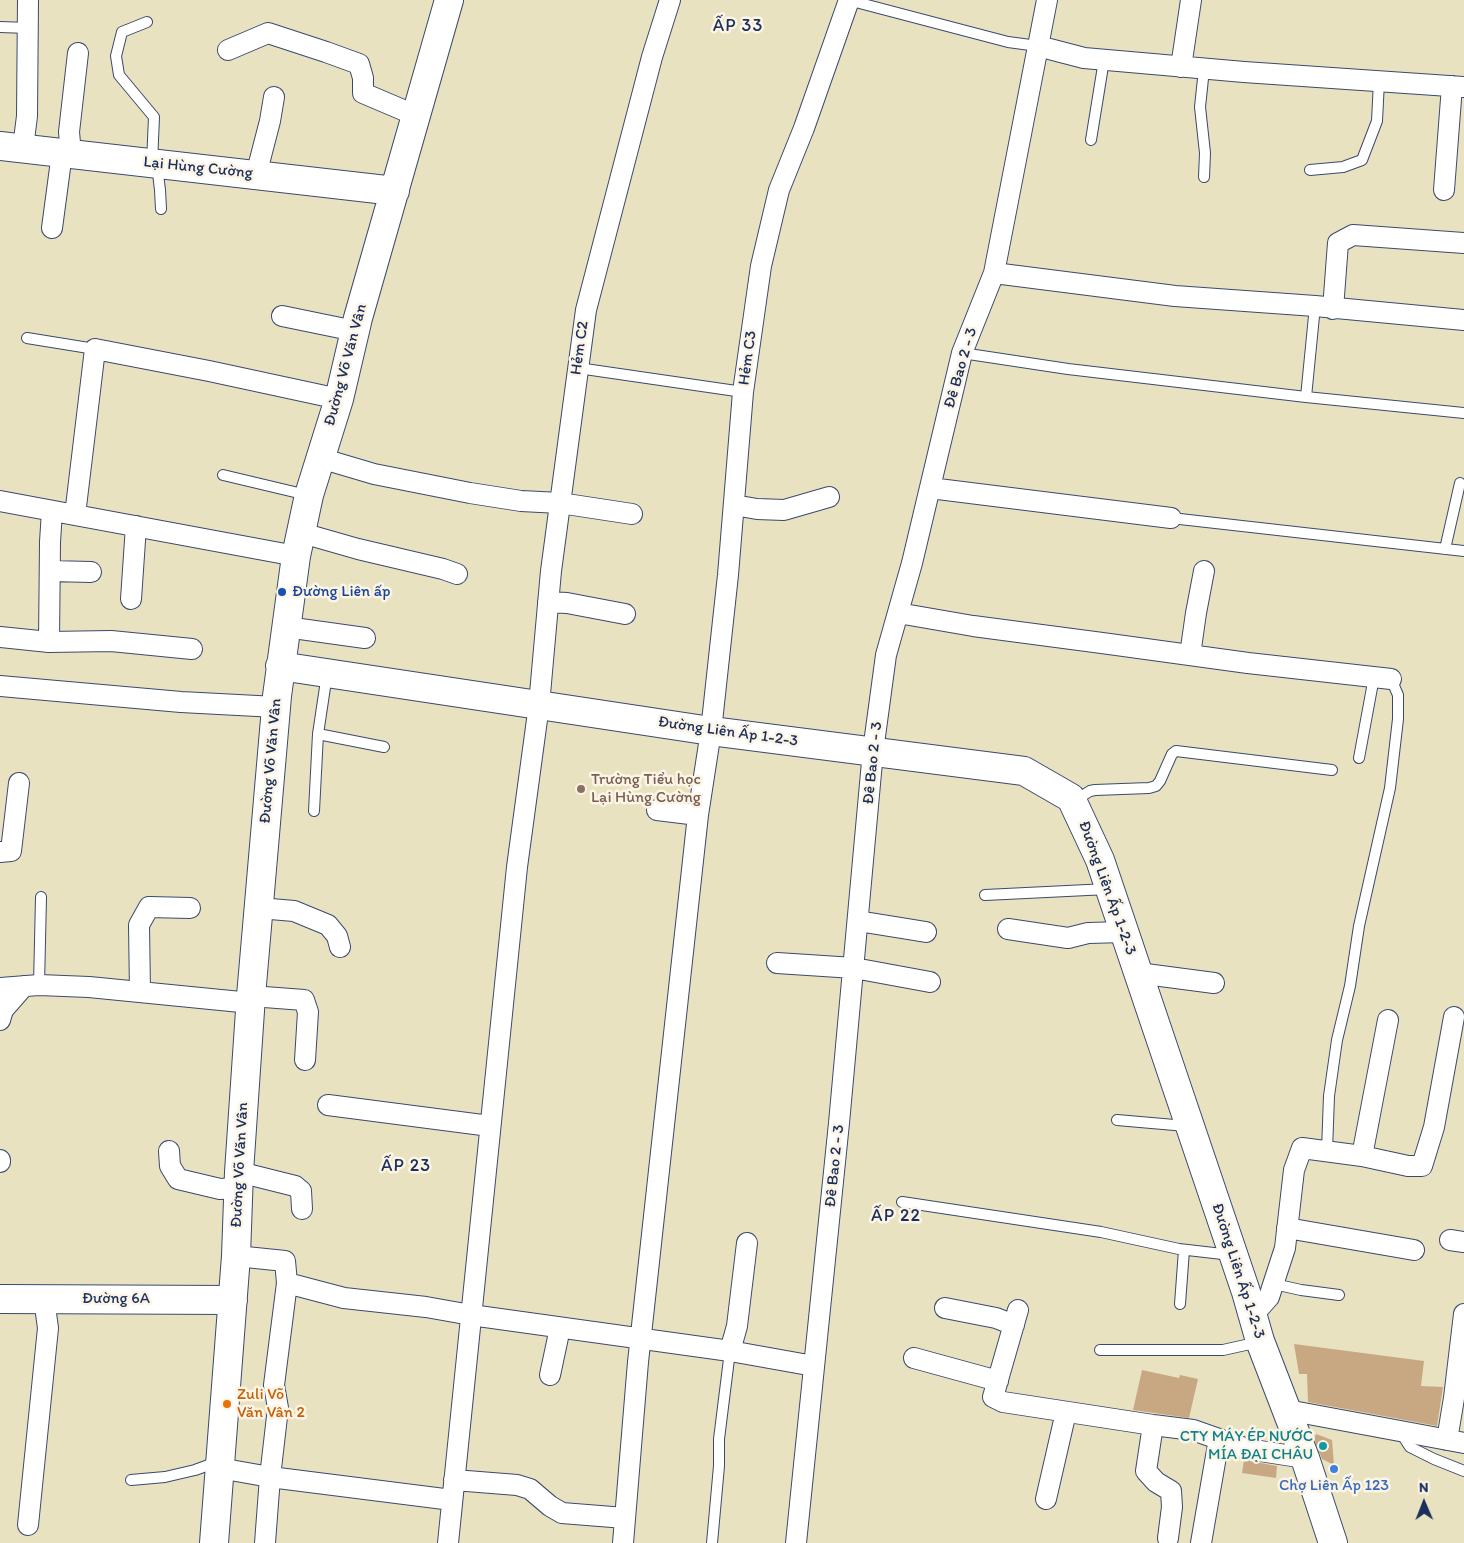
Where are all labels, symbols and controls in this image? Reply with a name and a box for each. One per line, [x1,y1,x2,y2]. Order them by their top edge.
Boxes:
district label: ẤP 33 [712,15,764,37]
street label: Lại Hùng Cường [142,153,254,183]
street label: Đường Võ Văn Vân [320,302,372,428]
street label: Hẻm C2 [567,320,593,376]
street label: Đê Bao 2 - 3 [940,325,982,411]
street label: Hẻm C3 [735,330,761,386]
place label: Đường Liên ấp [292,582,391,602]
marker: Đường Liên ấp [276,586,288,598]
street label: Đường Võ Văn Vân [256,698,286,824]
street label: Đường Liên Ấp 1-2-3 [657,713,799,751]
street label: Đê Bao 2 - 3 [859,721,887,805]
place label: Trường Tiểu học Lại Hùng Cường [591,770,701,808]
marker: Trường Tiểu học Lại Hùng Cường [575,783,587,795]
street label: Đường Liên Ấp 1-2-3 [1074,818,1140,958]
street label: Đường Võ Văn Vân [227,1102,253,1228]
street label: Đê Bao 2 - 3 [821,1124,849,1208]
district label: ẤP 23 [380,1155,432,1177]
street label: Đường Liên Ấp 1-2-3 [1207,1201,1269,1341]
district label: ẤP 22 [870,1205,922,1227]
street label: Đường 6A [82,1289,150,1309]
place label: Zuli Võ Văn Vân 2 [237,1385,305,1423]
marker: Zuli Võ Văn Vân 2 [221,1398,233,1410]
place label: CTY MÁY ÉP NƯỚC MÍA ĐẠI CHÂU [1180,1427,1313,1465]
marker: CTY MÁY ÉP NƯỚC MÍA ĐẠI CHÂU [1317,1440,1329,1452]
marker: Chợ Liên Ấp 123 [1328,1463,1340,1475]
place label: Chợ Liên Ấp 123 [1279,1476,1389,1496]
north arrow [1399,1478,1449,1528]
text: N [1419,1479,1429,1496]

